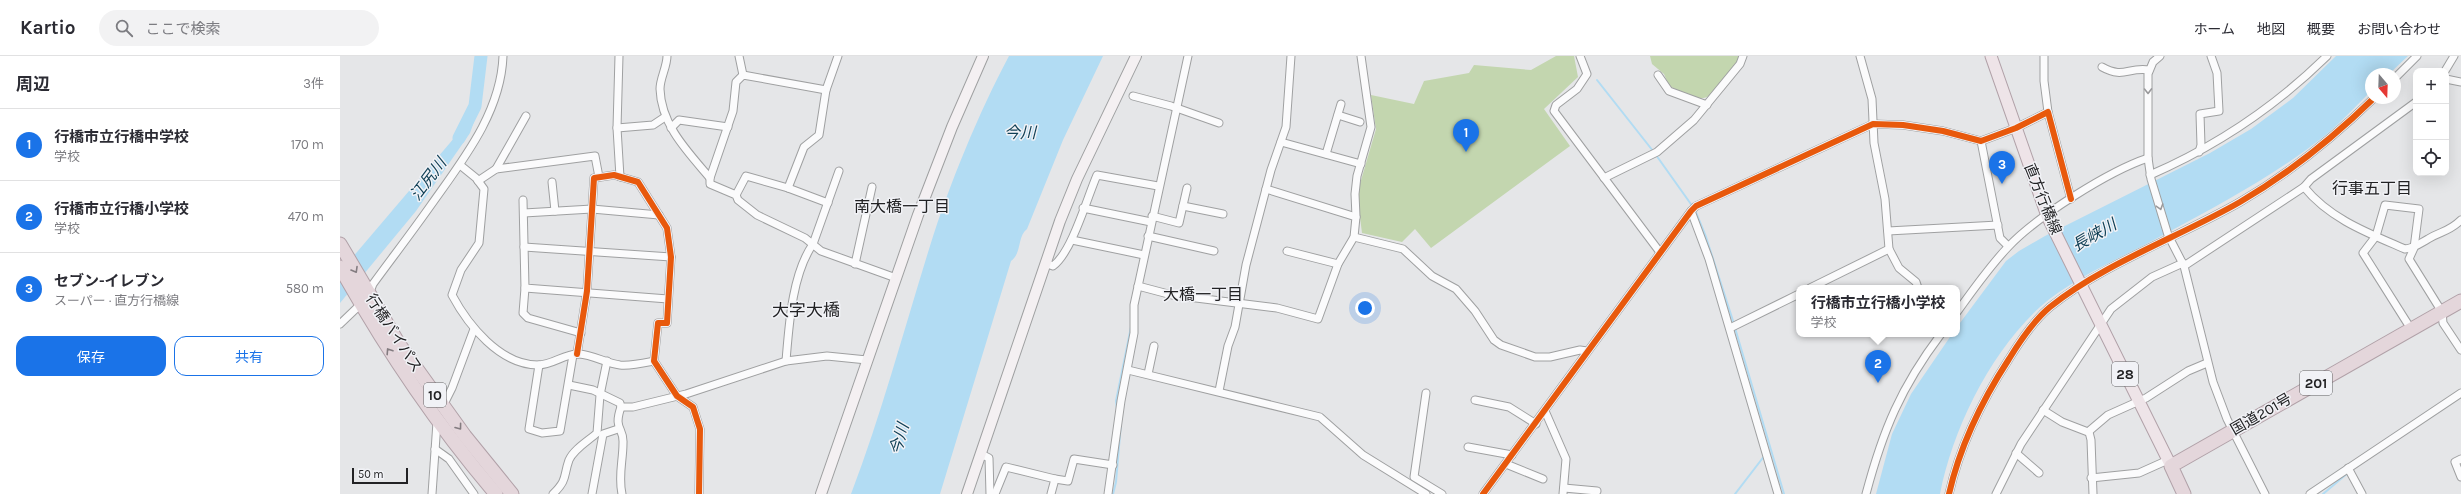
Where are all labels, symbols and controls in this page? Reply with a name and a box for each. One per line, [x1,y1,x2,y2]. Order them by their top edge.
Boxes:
search box [99,10,379,46]
text: Kartio [20,17,75,39]
icon: search [113,17,135,39]
text: ここで検索 [145,20,221,38]
text: ホーム [2193,21,2235,38]
text: 地図 [2257,21,2285,38]
text: 概要 [2307,21,2335,38]
text: お問い合わせ [2357,21,2441,38]
north arrow [2365,68,2401,104]
map controls [2413,68,2449,176]
button: + [2413,68,2449,104]
text: 周辺 [16,74,50,94]
text: 3件 [303,76,324,91]
one-way arrow [2144,88,2152,94]
button: − [2413,104,2449,140]
pin: 1 [1453,119,1479,152]
water label: 今川 [1004,123,1038,142]
text: 行橋市立行橋中学校 [54,128,189,146]
text: 1 [27,137,31,152]
text: 170 m [291,137,324,152]
button: locate [2413,140,2449,176]
text: 学校 [54,149,80,164]
pin: 3 [1989,151,2015,184]
water label: 江尻川 [406,153,451,204]
street label: 直方行橋線 [2021,161,2065,237]
district label: 行事五丁目 [2332,179,2412,198]
district label: 南大橋一丁目 [854,197,950,216]
text: 行橋市立行橋小学校 [54,200,189,218]
one-way arrow [2155,204,2164,211]
text: 2 [25,209,33,224]
text: 470 m [288,209,324,224]
water label: 長峡川 [2068,214,2121,255]
text: 学校 [54,221,80,236]
one-way arrow [350,265,357,273]
text: セブン-イレブン [54,272,165,290]
text: 3 [25,281,33,296]
text: 580 m [286,281,324,296]
district label: 大橋一丁目 [1163,285,1243,304]
popup [1796,285,1960,337]
street label: 行橋バイパス [362,290,426,376]
text: スーパー · 直方行橋線 [54,293,179,308]
text: 行橋市立行橋小学校 [1810,294,1946,312]
your location [1355,298,1375,318]
district label: 大字大橋 [772,300,840,320]
text: 学校 [1810,315,1837,330]
button: 保存 [16,336,166,376]
button: 共有 [174,336,324,376]
one-way arrow [387,348,394,355]
pin: 2 [1865,350,1891,383]
road number: 28 [2112,362,2138,386]
road number: 201 [2300,371,2332,395]
road number: 10 [424,383,446,407]
street label: 国道201号 [2227,389,2295,439]
water label: 今川 [885,419,913,457]
one-way arrow [454,422,461,429]
scale bar [352,466,408,485]
text: 50 m [358,468,384,481]

